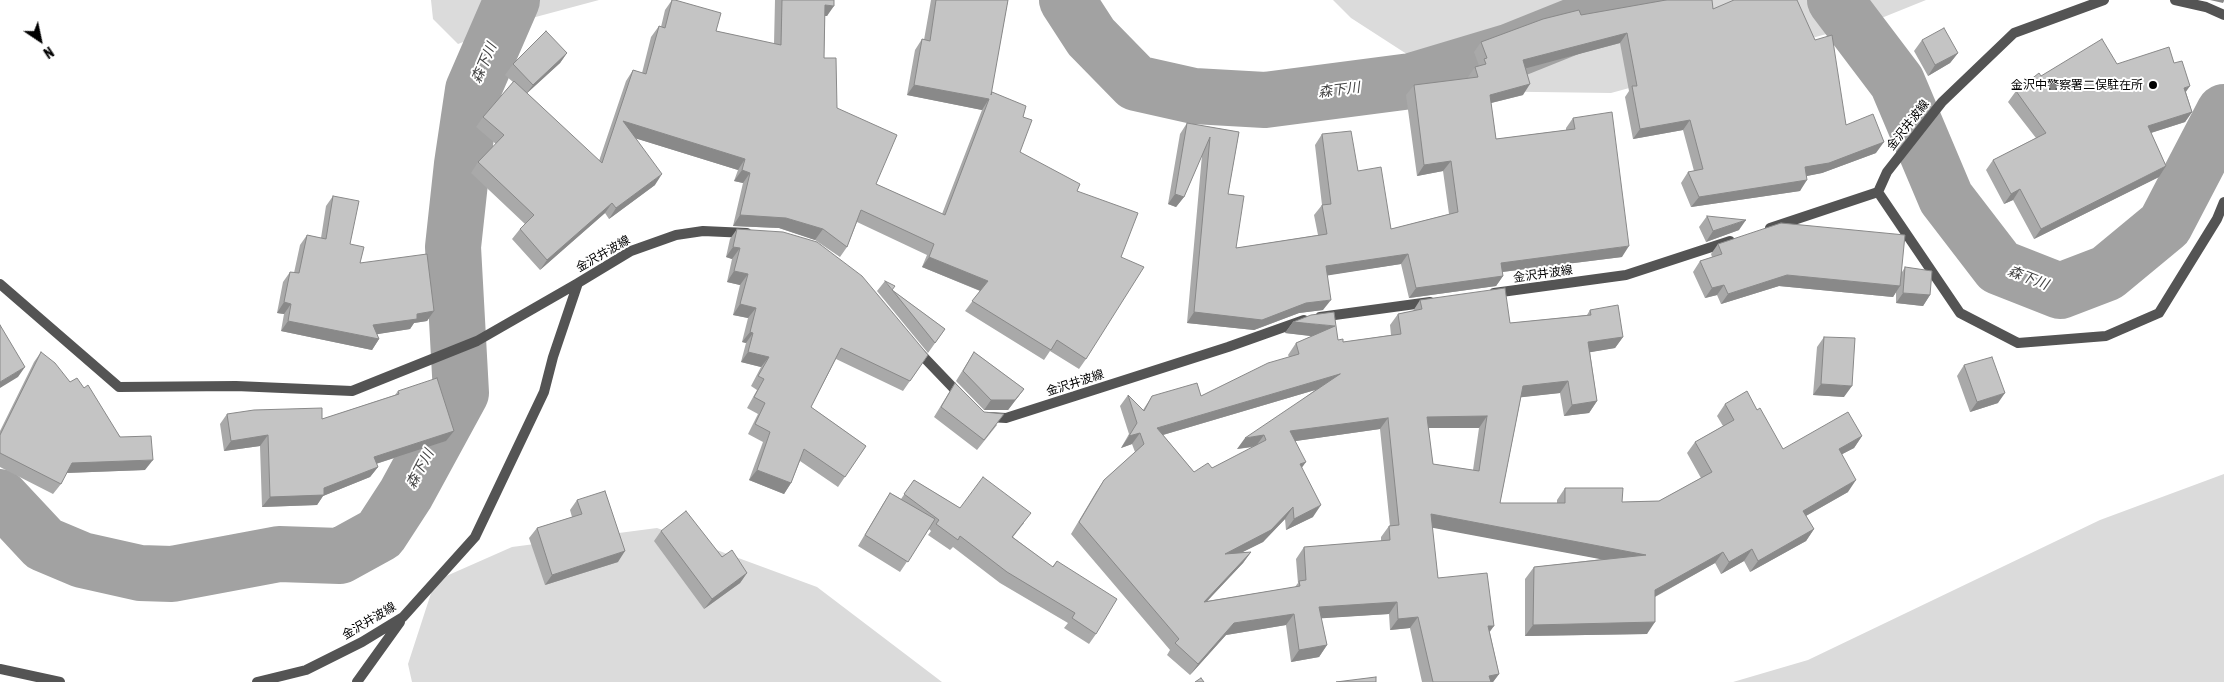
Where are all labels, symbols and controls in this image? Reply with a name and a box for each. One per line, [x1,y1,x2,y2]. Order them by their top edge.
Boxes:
north arrow [15,15,65,65]
water label: 森下川 [468,40,500,86]
text: N [40,43,56,61]
place label: 金沢中警察署二俣駐在所 [2011,78,2143,92]
water label: 森下川 [1317,79,1361,101]
marker: 金沢中警察署二俣駐在所 [2147,79,2159,91]
street label: 金沢井波線 [1884,97,1932,153]
street label: 金沢井波線 [573,233,633,275]
street label: 金沢井波線 [1512,263,1574,285]
water label: 森下川 [2005,263,2051,293]
street label: 金沢井波線 [1044,367,1106,399]
water label: 森下川 [403,447,437,491]
street label: 金沢井波線 [340,599,398,643]

